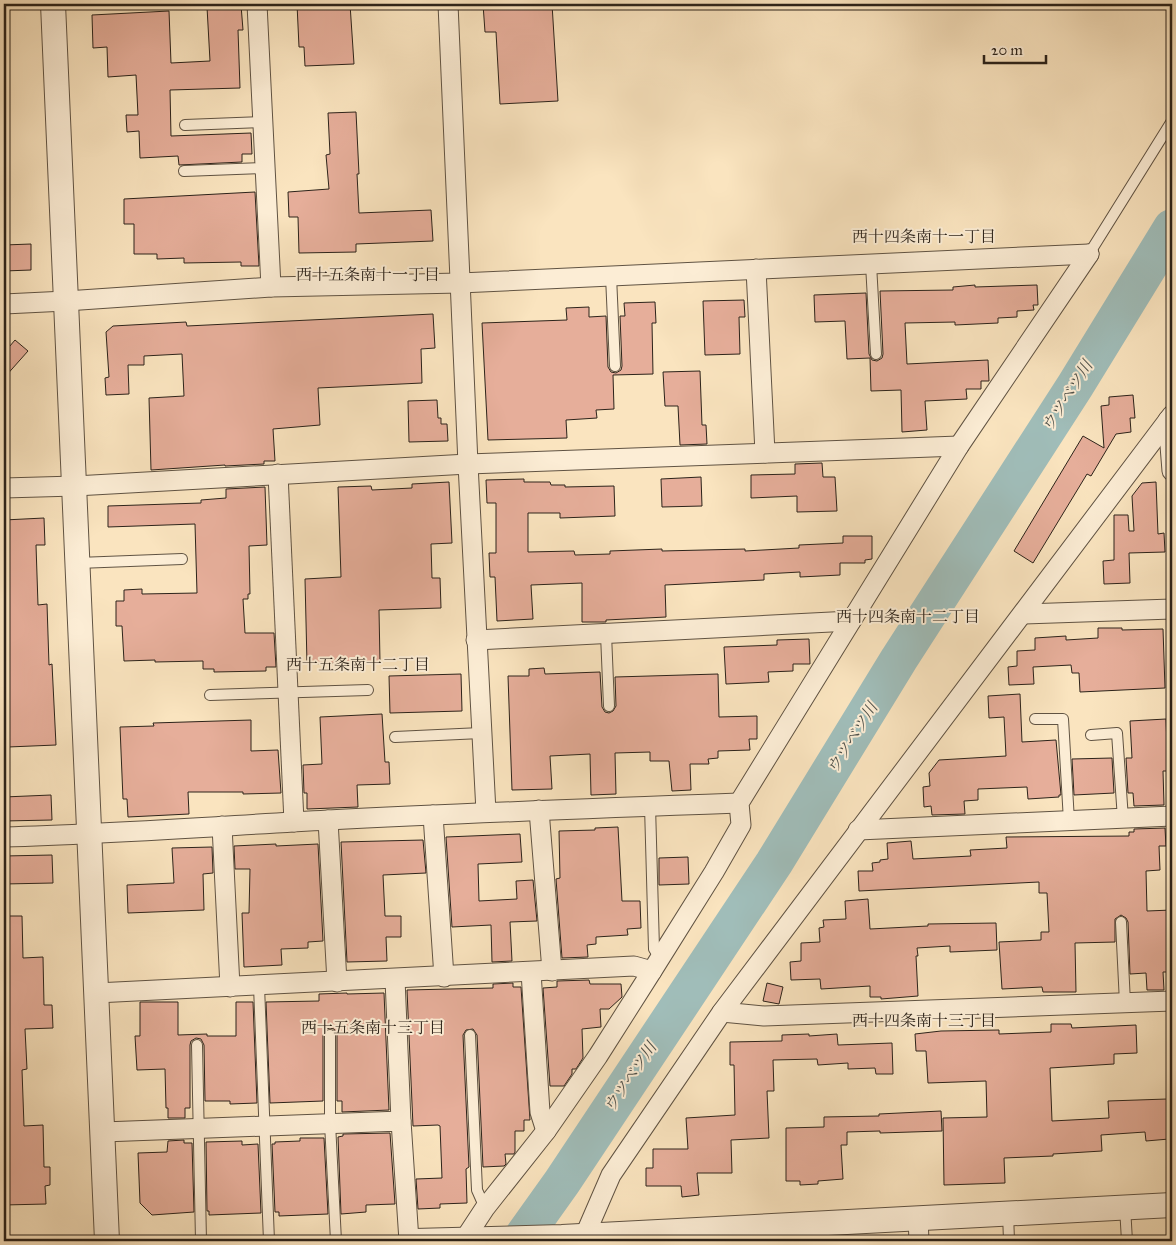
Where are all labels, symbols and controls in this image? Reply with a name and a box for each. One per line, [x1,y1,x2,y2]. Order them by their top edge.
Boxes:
scale bar [984,32,1046,64]
text: 20 m [991,41,1023,59]
district label: 西十四条南十一丁目 [852,227,996,246]
district label: 西十五条南十一丁目 [296,265,440,284]
water label: ウツベツ川 [1038,355,1097,435]
district label: 西十四条南十二丁目 [836,607,980,626]
district label: 西十五条南十二丁目 [286,655,430,674]
water label: ウツベツ川 [823,697,882,777]
district label: 西十四条南十三丁目 [852,1011,996,1030]
district label: 西十五条南十三丁目 [301,1018,445,1037]
water label: ウツベツ川 [600,1037,661,1115]

